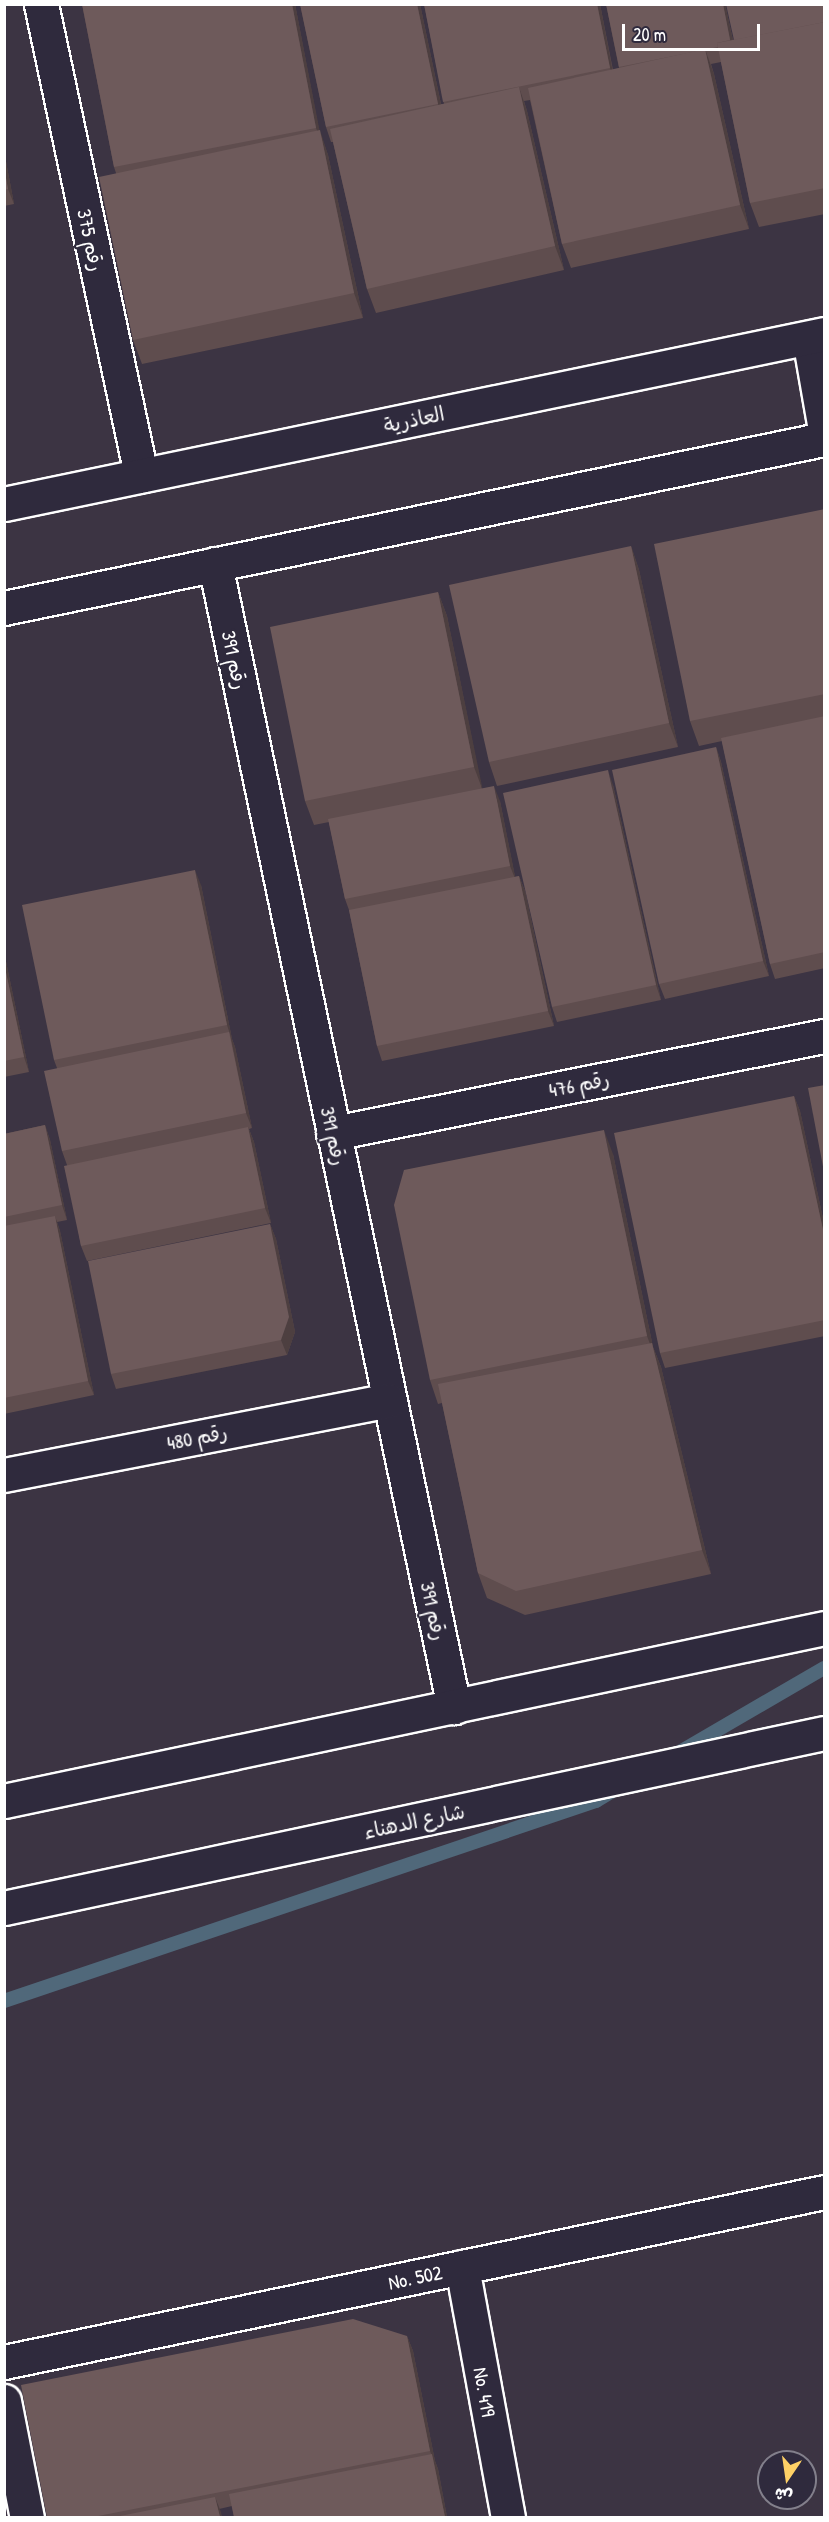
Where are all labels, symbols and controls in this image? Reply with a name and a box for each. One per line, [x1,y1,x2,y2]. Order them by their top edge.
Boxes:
scale bar [625,12,763,50]
text: 20 m [633,22,666,47]
street label: رقم 375 [73,207,109,273]
street label: العاذرية [381,401,447,437]
street label: رقم 391 [217,628,253,692]
street label: رقم 476 [547,1066,611,1102]
street label: رقم 391 [316,1104,352,1168]
street label: رقم 480 [165,1419,229,1455]
street label: رقم 391 [416,1579,452,1643]
street label: شارع الدهناء [361,1799,467,1843]
street label: No. 502 [386,2260,444,2294]
street label: No. 419 [469,2365,501,2419]
north arrow [757,2450,817,2510]
text: ش [772,2483,794,2508]

